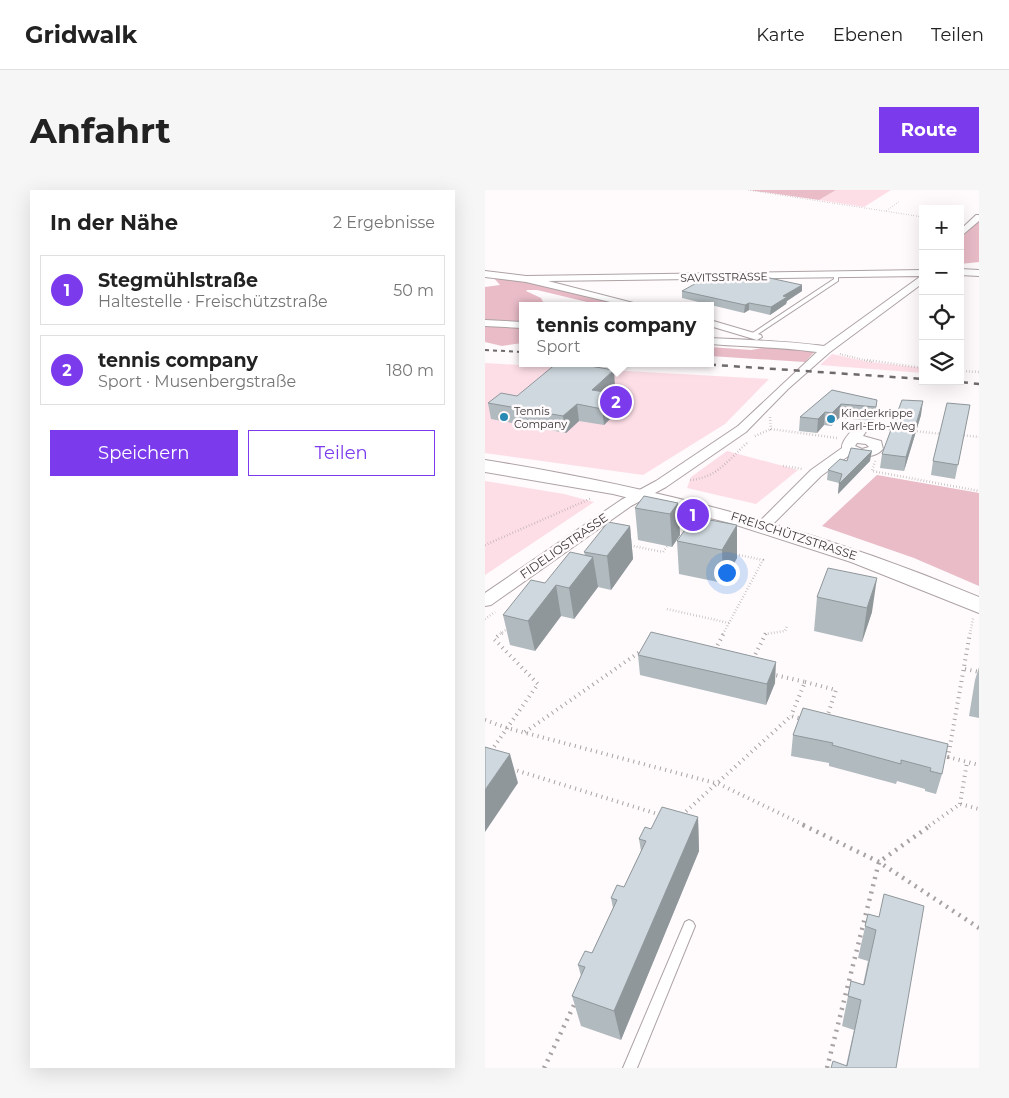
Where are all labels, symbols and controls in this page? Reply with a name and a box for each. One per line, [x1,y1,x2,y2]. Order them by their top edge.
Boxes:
text: Gridwalk [25,20,137,49]
text: Karte [756,24,805,46]
text: Ebenen [833,24,903,46]
text: Teilen [931,24,984,46]
button: Route [879,107,979,153]
text: Anfahrt [30,109,171,152]
map controls [919,205,964,385]
button: + [919,205,964,250]
text: In der Nähe [50,210,178,235]
text: 2 Ergebnisse [333,213,435,232]
button: − [919,250,964,295]
text: Stegmühlstraße [98,269,258,292]
street label: SAVITSSTRASSE [680,269,768,285]
text: 1 [64,281,70,300]
text: 50 m [393,281,434,300]
text: Haltestelle · Freischützstraße [98,292,328,311]
button: locate [919,295,964,340]
popup [519,302,714,367]
text: tennis company [537,314,696,337]
text: Sport [537,337,580,356]
button: layers [919,340,964,385]
text: tennis company [98,349,258,372]
text: 2 [62,361,72,380]
text: 180 m [386,361,434,380]
text: Sport · Musenbergstraße [98,372,296,391]
pin: 2 [600,383,632,421]
place label: Tennis Company [514,404,567,431]
place label: Kinderkrippe Karl-Erb-Weg [841,406,916,433]
marker: Tennis Company [498,411,510,423]
marker: Kinderkrippe Karl-Erb-Weg [825,413,837,425]
button: Speichern [50,430,238,476]
button: Teilen [248,430,435,476]
pin: 1 [677,496,709,534]
street label: FREISCHÜTZSTRASSE [729,508,859,563]
street label: FIDELIOSTRASSE [517,510,611,582]
your location [714,560,740,586]

